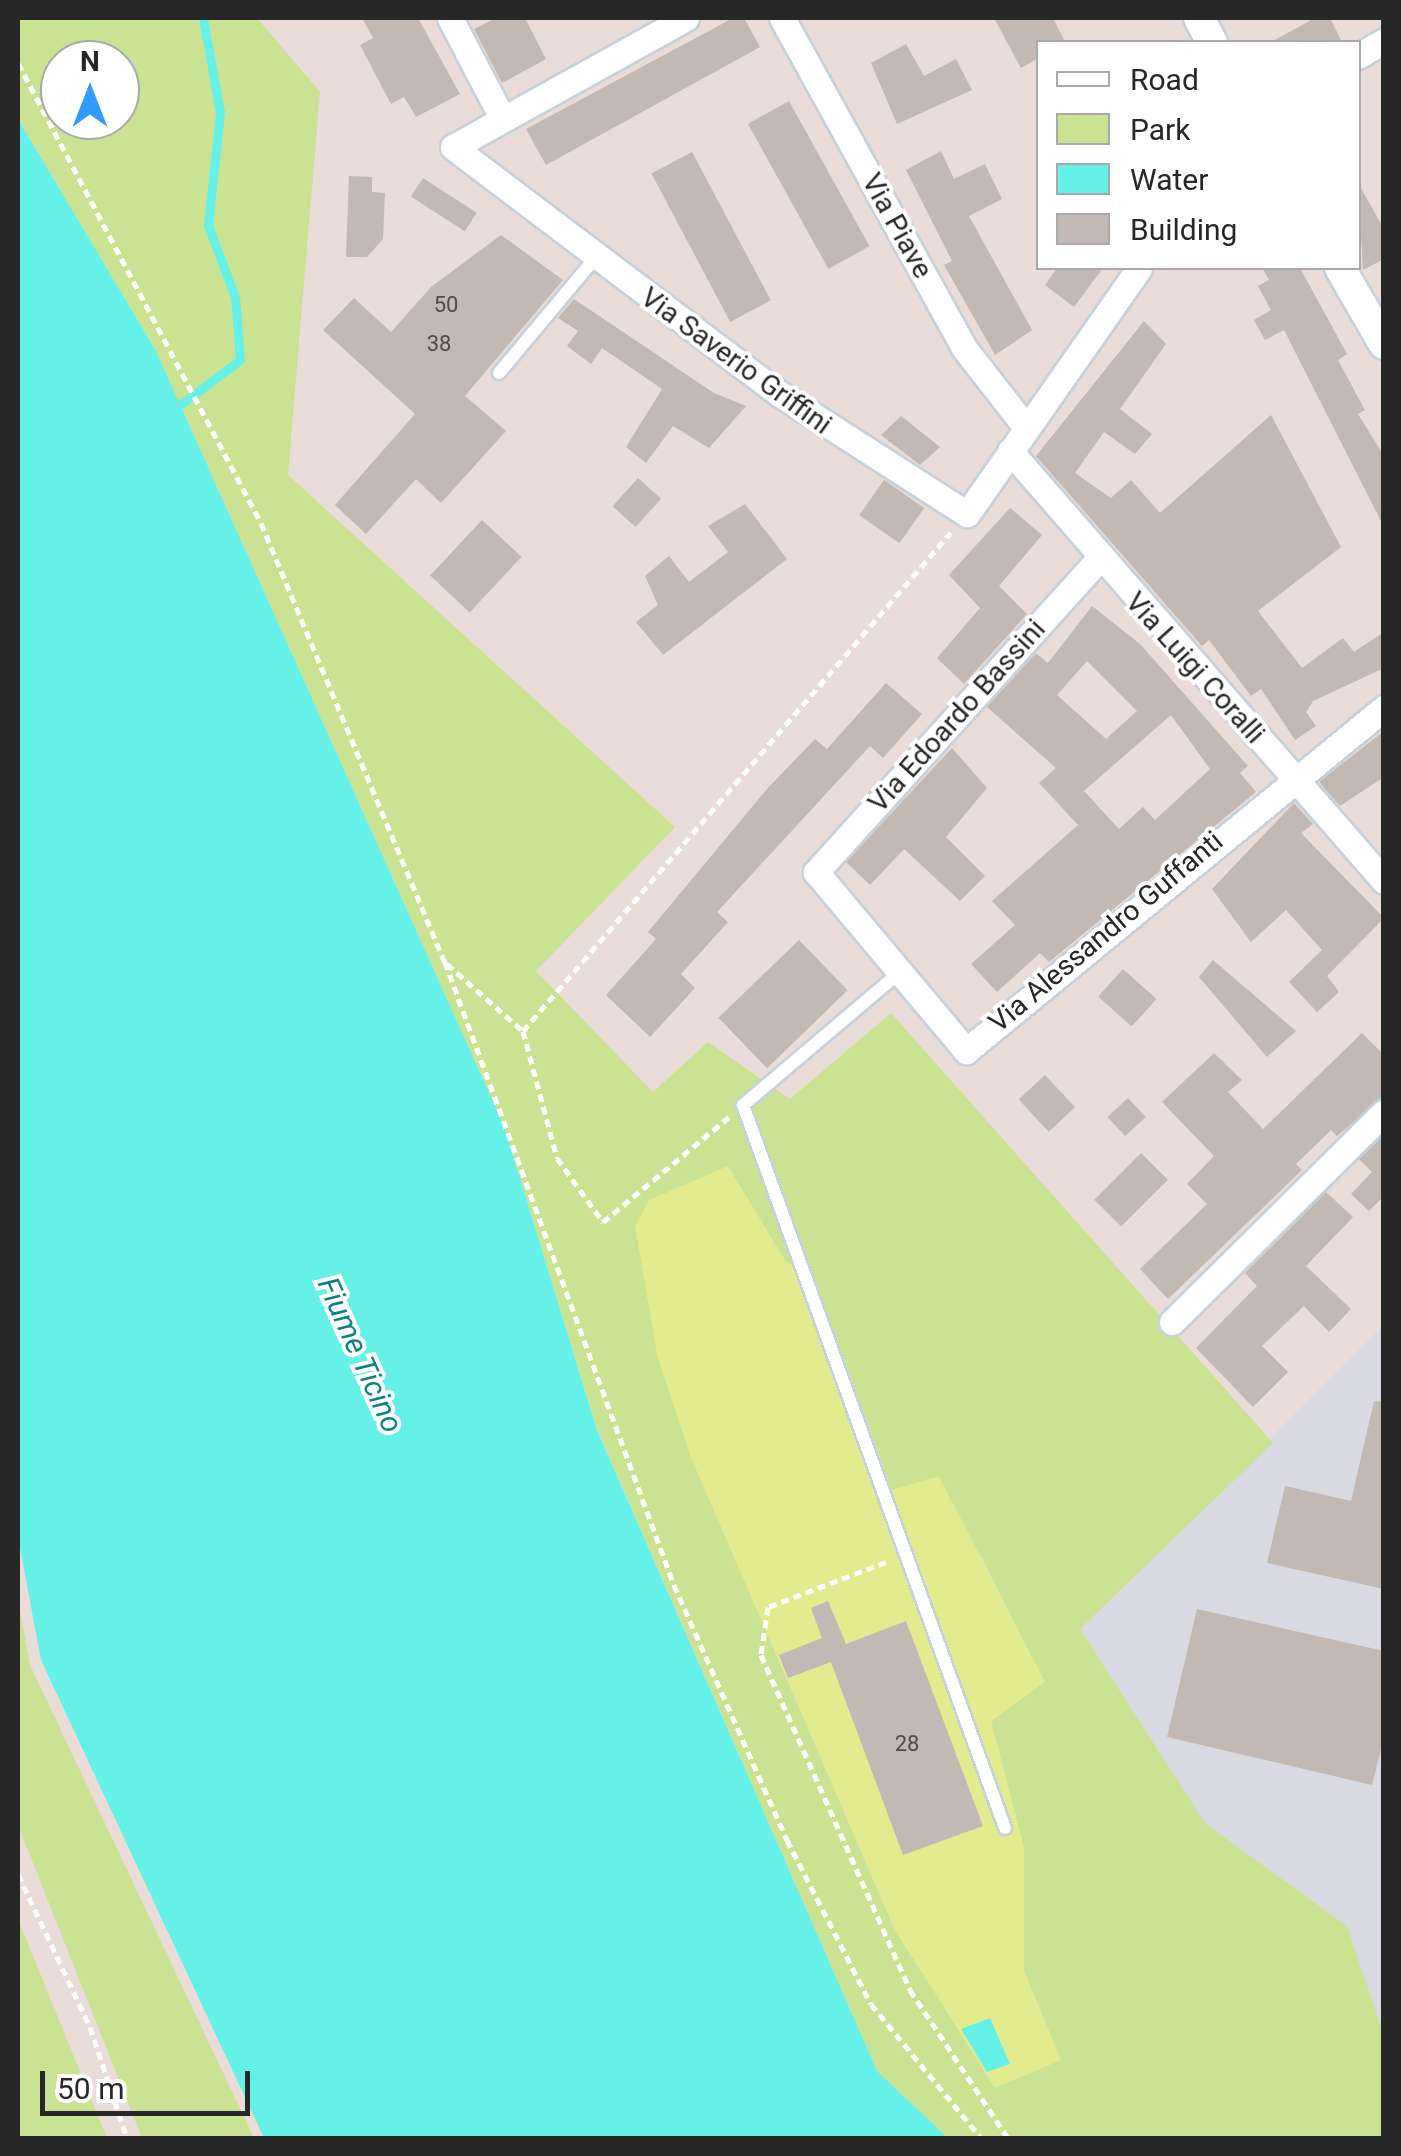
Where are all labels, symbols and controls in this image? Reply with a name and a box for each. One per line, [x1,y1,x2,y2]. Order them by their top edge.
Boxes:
north arrow [40,40,140,140]
legend [1036,40,1361,270]
text: N [80,45,100,78]
text: Road [1130,62,1199,97]
text: Park [1130,112,1190,147]
text: Water [1130,162,1208,197]
street label: Via Piave [855,168,939,284]
text: Building [1130,212,1237,247]
street label: Via Saverio Griffini [634,281,838,441]
house number: 50 [434,292,458,318]
house number: 38 [427,331,451,357]
street label: Via Luigi Coralli [1118,585,1272,751]
street label: Via Edoardo Bassini [862,613,1052,819]
street label: Via Alessandro Guffanti [982,824,1230,1040]
water label: Fiume Ticino [310,1271,410,1439]
house number: 28 [895,1731,919,1757]
scale bar [45,2051,255,2113]
text: 50 m [57,2071,124,2106]

